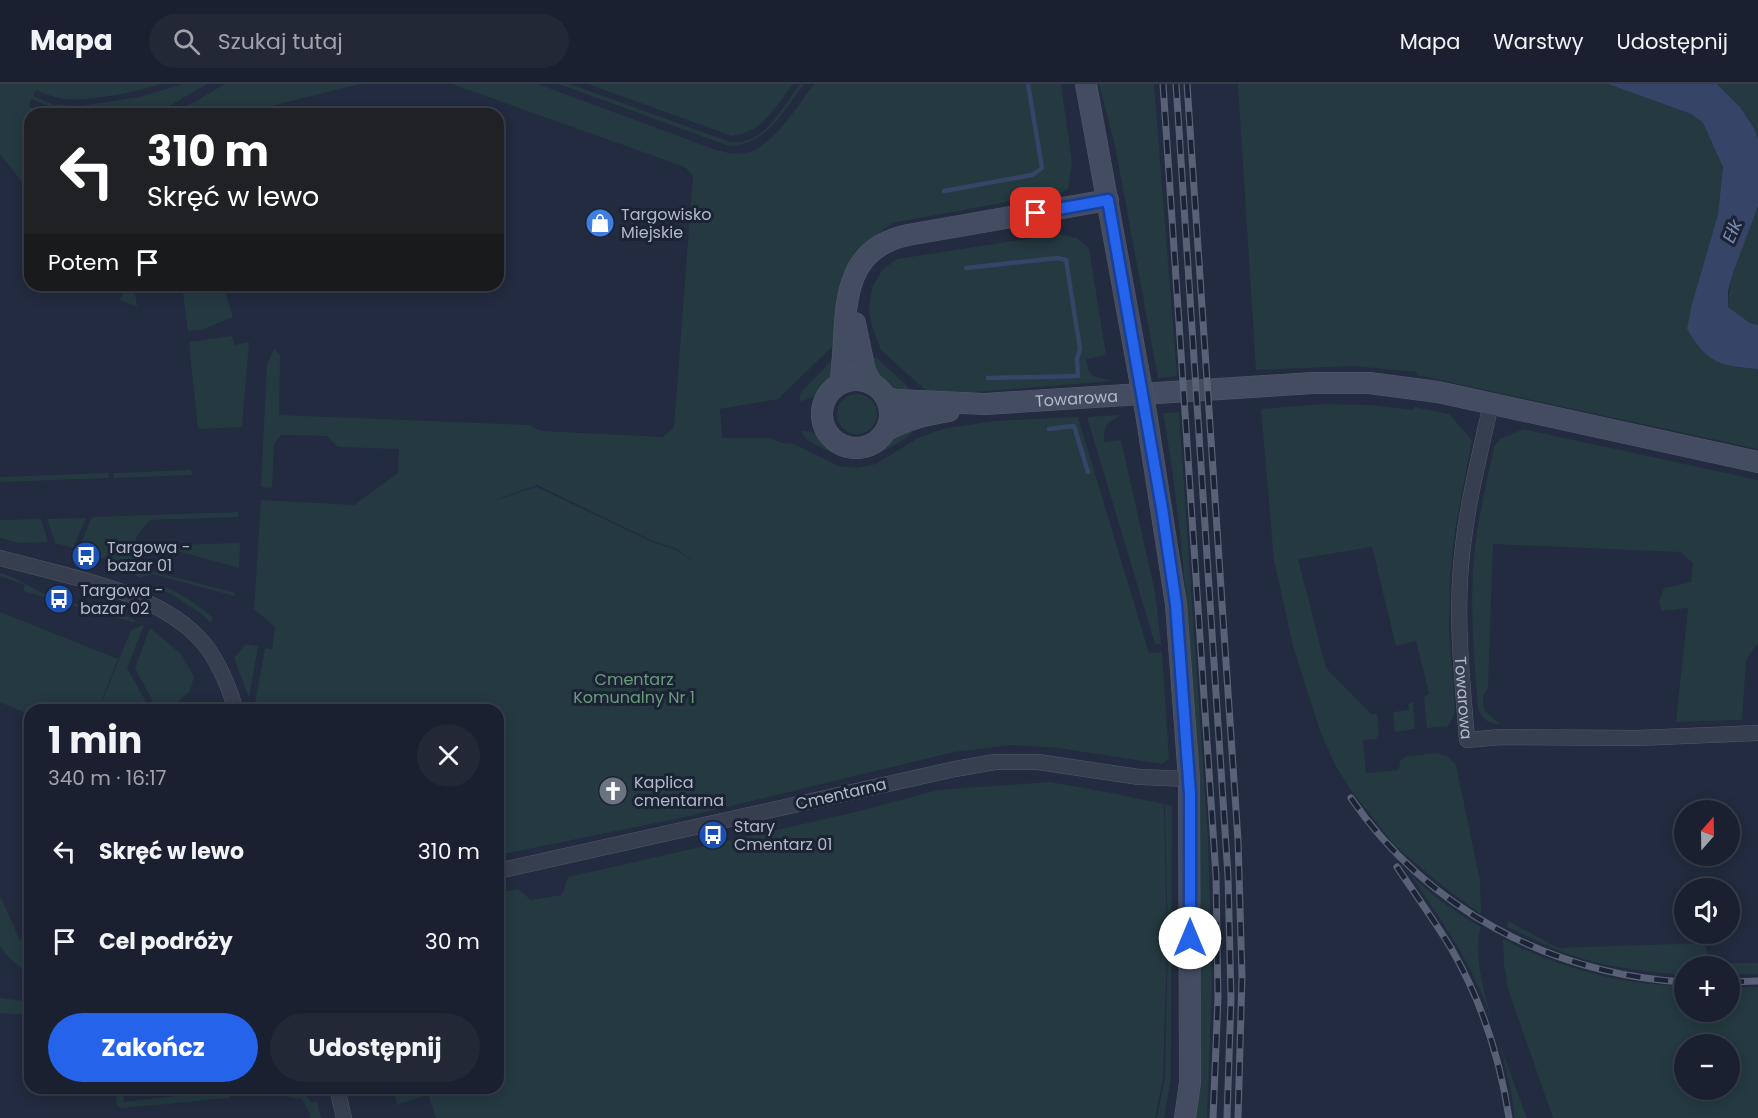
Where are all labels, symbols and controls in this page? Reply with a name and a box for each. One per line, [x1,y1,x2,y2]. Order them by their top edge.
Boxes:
search box [149,14,569,68]
text: Mapa [30,21,113,60]
icon: search [170,25,203,58]
text: Szukaj tutaj [218,26,343,57]
text: Mapa [1400,27,1460,56]
text: Warstwy [1493,27,1584,56]
text: Udostępnij [1617,27,1728,56]
text: 310 m [147,122,269,181]
icon: left [48,132,126,210]
text: Skręć w lewo [147,178,319,215]
pin [1010,187,1061,238]
icon: arrive [1019,196,1052,229]
place label: Targowisko Miejskie [621,203,711,244]
shop icon: Targowisko Miejskie [584,207,616,239]
water label: Ełk [1716,215,1748,247]
icon: arrive [131,246,164,279]
text: Potem [48,247,119,278]
street label: Towarowa [1034,384,1119,412]
place label: Targowa - bazar 01 [107,536,191,577]
bus stop icon: Targowa - bazar 01 [70,540,102,572]
place label: Targowa - bazar 02 [80,579,164,620]
bus stop icon: Targowa - bazar 02 [43,583,75,615]
street label: Towarowa [1449,656,1478,740]
park label: Cmentarz Komunalny Nr 1 [573,668,695,709]
text: 1 min [48,715,142,766]
button: close [417,724,480,787]
text: 340 m · 16:17 [48,764,166,792]
place label: Kaplica cmentarna [634,771,724,812]
street label: Cmentarna [793,772,889,816]
church icon: Kaplica cmentarna [597,775,629,807]
north arrow [1674,800,1740,866]
map controls [1674,800,1740,1100]
place label: Stary Cmentarz 01 [734,815,832,856]
bus stop icon: Stary Cmentarz 01 [697,819,729,851]
icon: left [48,835,81,868]
text: Skręć w lewo [99,836,244,867]
text: 310 m [418,836,480,867]
button: sound [1674,878,1740,944]
position arrow [1158,906,1222,970]
icon: arrive [48,925,81,958]
text: Cel podróży [99,926,233,957]
text: 30 m [425,926,480,957]
button: + [1674,956,1740,1022]
button: Zakończ [48,1013,258,1082]
button: Udostępnij [270,1013,480,1082]
button: − [1674,1034,1740,1100]

